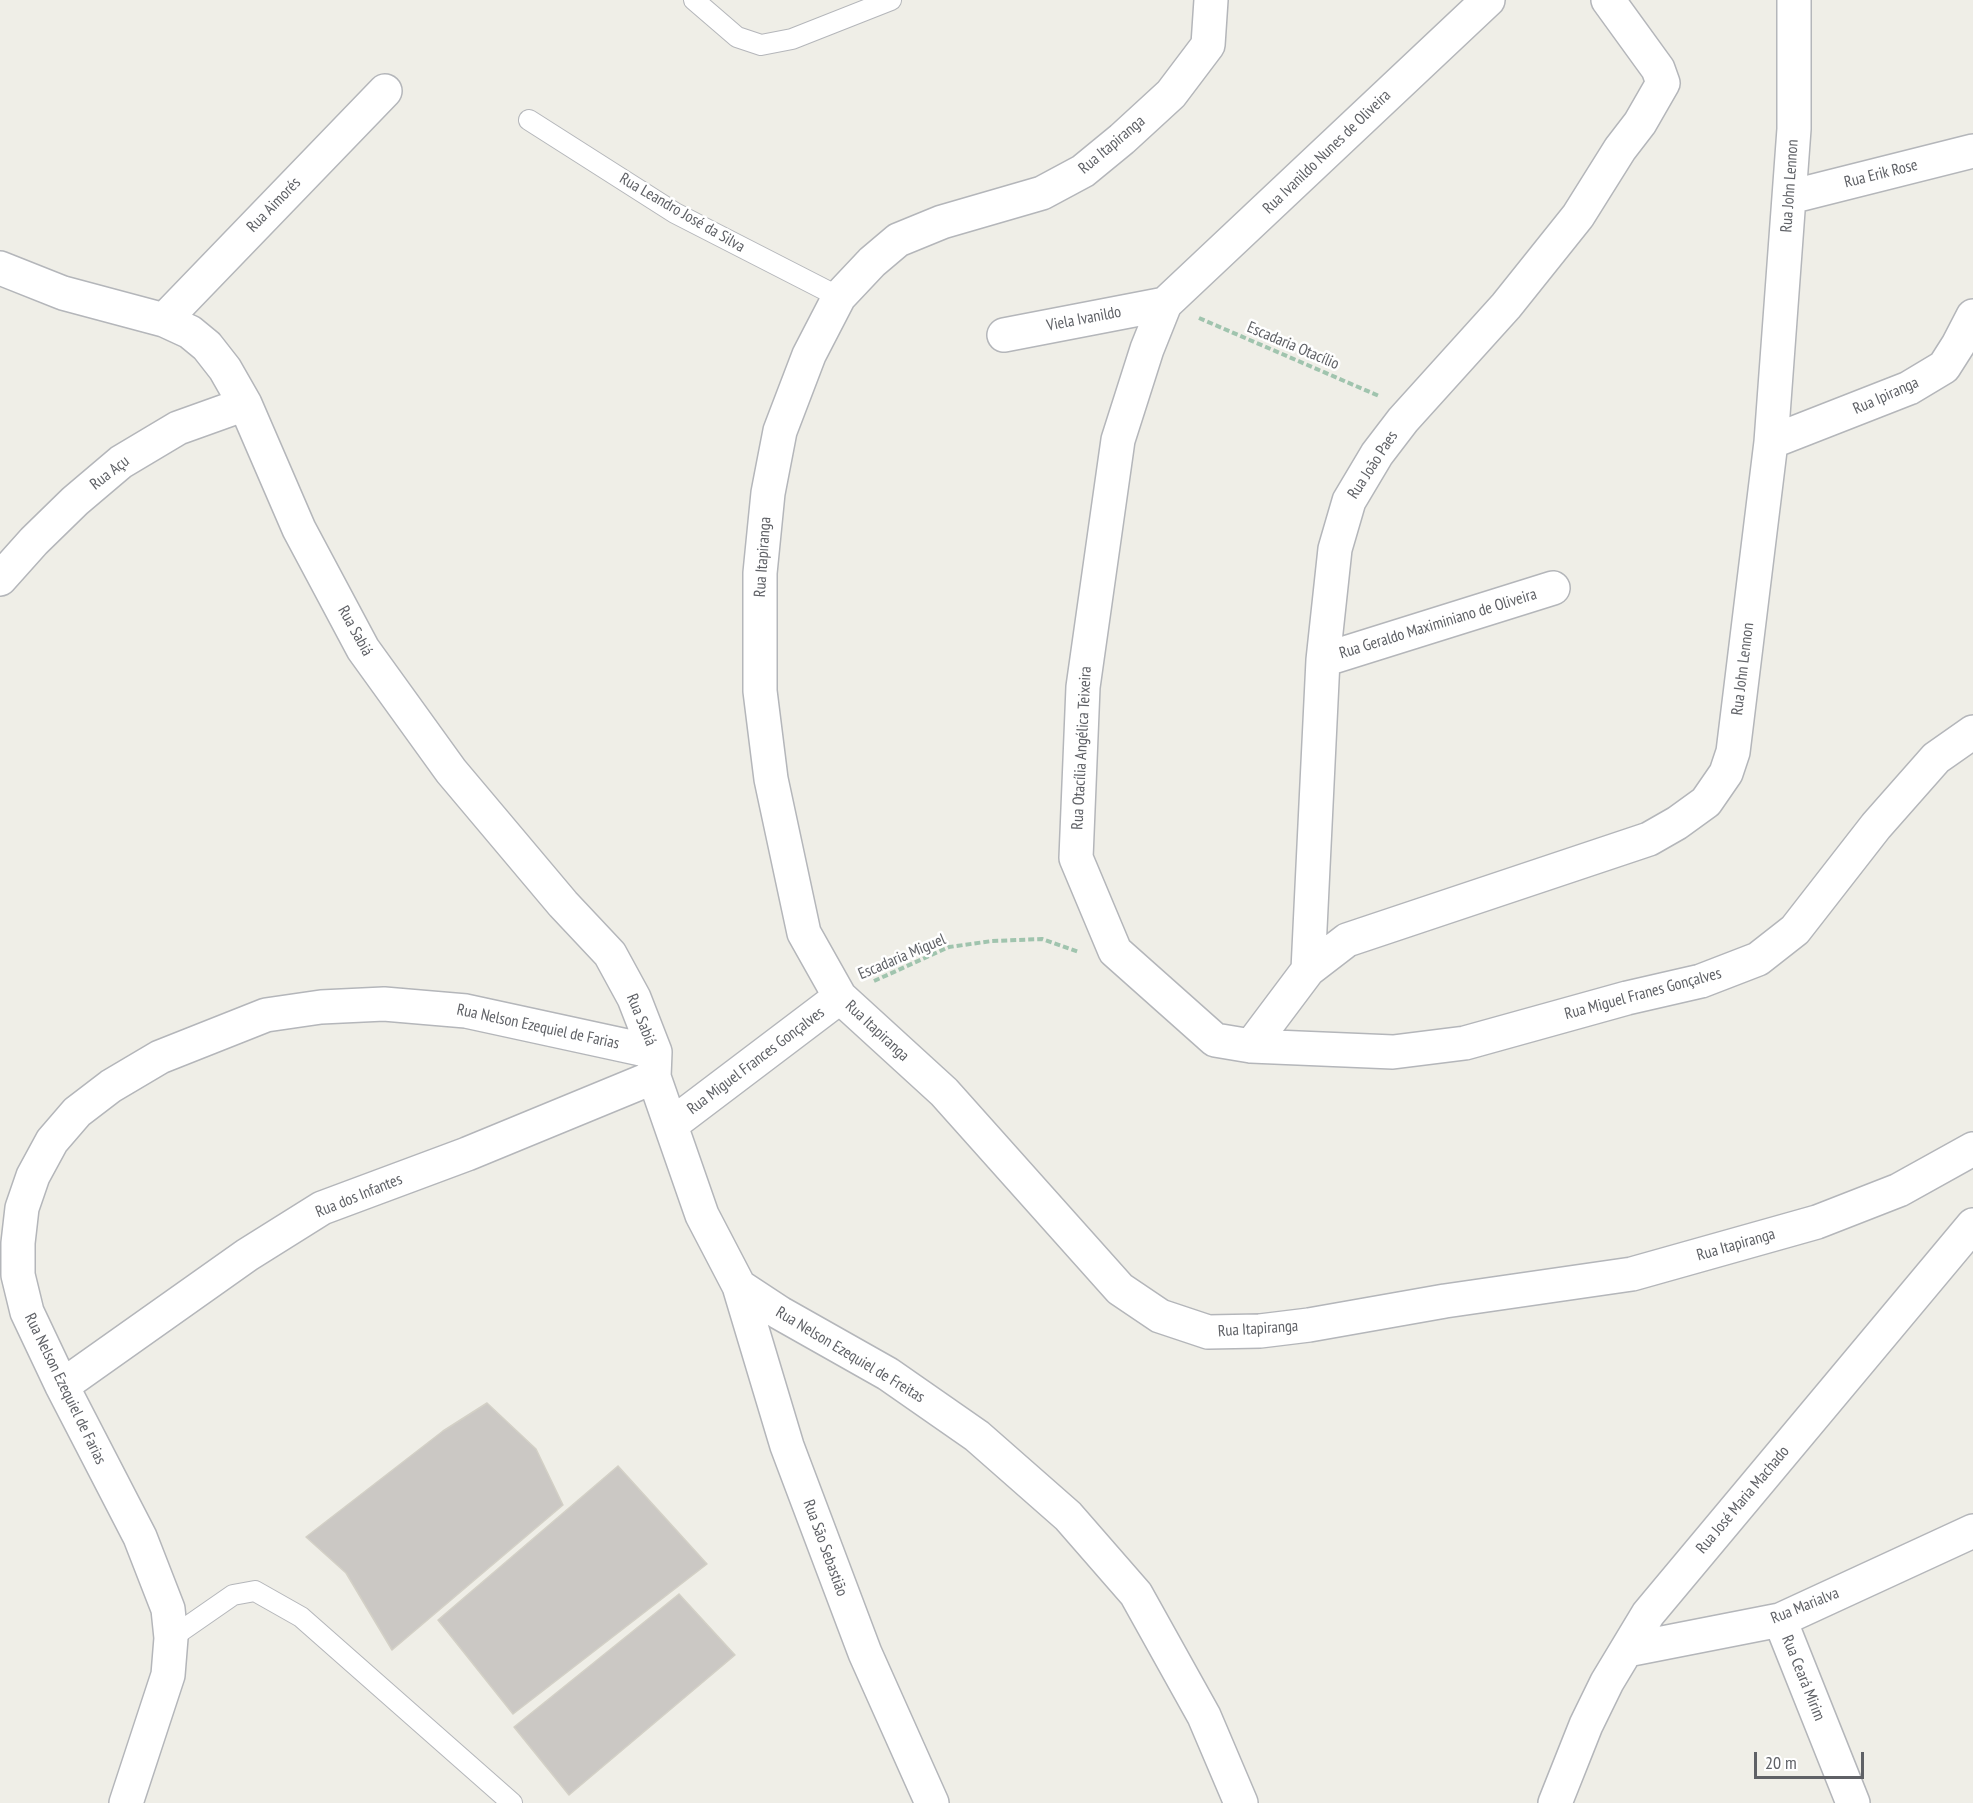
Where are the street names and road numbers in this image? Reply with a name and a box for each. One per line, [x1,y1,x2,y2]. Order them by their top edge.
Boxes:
street label: Rua Ivanildo Nunes de Oliveira [1259,86,1395,218]
street label: Rua Itapiranga [1075,112,1149,178]
street label: Rua John Lennon [1777,139,1803,233]
street label: Rua Erik Rose [1842,156,1920,192]
street label: Rua Leandro José da Silva [616,169,748,257]
street label: Rua Aimorés [243,173,305,237]
street label: Viela Ivanildo [1045,302,1123,336]
street label: Escadaria Otacílio [1244,318,1342,374]
street label: Rua Ipiranga [1850,373,1922,419]
street label: Rua João Paes [1344,427,1402,503]
street label: Rua Açu [87,452,133,494]
street label: Rua Itapiranga [751,516,775,598]
street label: Rua Geraldo Maximiniano de Oliveira [1337,585,1539,663]
street label: Rua Sabiá [333,603,377,659]
street label: Rua John Lennon [1728,622,1758,716]
street label: Rua Otacília Angélica Teixeira [1068,666,1096,830]
street label: Escadaria Miguel [855,930,949,984]
street label: Rua Miguel Franes Gonçalves [1563,964,1723,1024]
street label: Rua Sabiá [622,991,660,1049]
street label: Rua Itapiranga [841,997,913,1065]
street label: Rua Nelson Ezequiel de Farias [455,1000,621,1054]
street label: Rua Miguel Frances Gonçalves [684,1003,828,1119]
street label: Rua dos Infantes [313,1170,405,1222]
street label: Rua Itapiranga [1695,1225,1777,1265]
street label: Rua Nelson Ezequiel de Freitas [772,1303,928,1407]
street label: Rua Nelson Ezequiel de Farias [20,1310,110,1468]
street label: Rua Itapiranga [1217,1317,1299,1341]
street label: Rua José Maria Machado [1692,1442,1794,1558]
street label: Rua São Sebastião [799,1497,851,1599]
street label: Rua Marialva [1768,1584,1842,1628]
street label: Rua Ceará Mirim [1777,1632,1829,1724]

